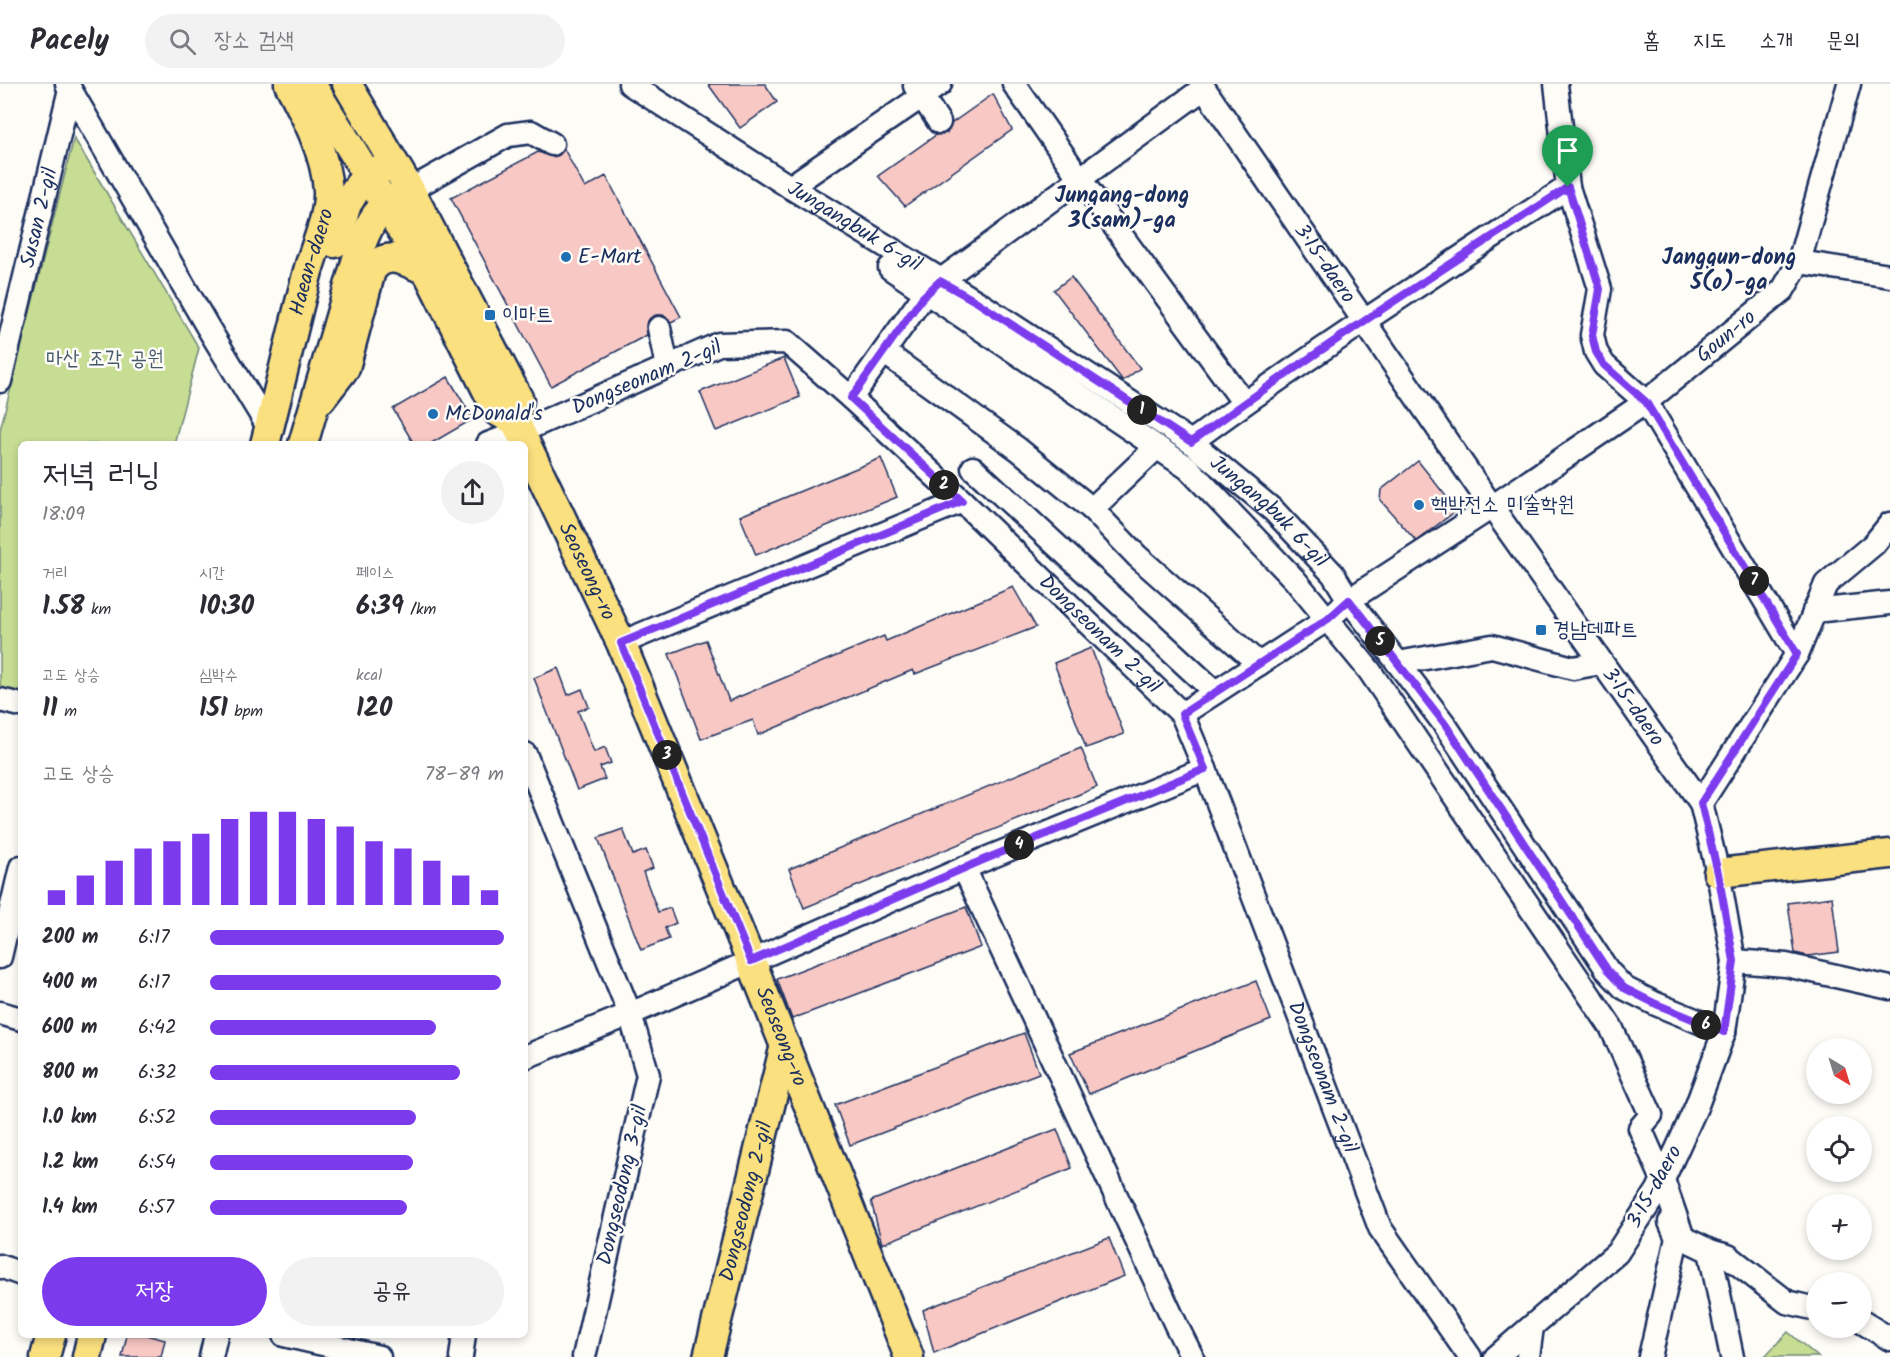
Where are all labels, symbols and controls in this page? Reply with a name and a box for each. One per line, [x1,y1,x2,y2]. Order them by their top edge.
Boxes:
search box [145,14,565,68]
text: Pacely [30,19,109,64]
text: 장소 검색 [214,24,294,59]
icon: search [166,25,199,58]
text: 홈 [1643,25,1660,58]
text: 지도 [1693,25,1726,58]
text: 소개 [1759,25,1793,58]
text: 문의 [1826,25,1860,58]
pin [1542,125,1593,187]
icon: arrive [1551,134,1584,167]
street label: Susan 2-gil [11,164,67,271]
street label: Jungangbuk 6-gil [781,173,928,281]
district label: Jungang-dong 3(sam)-ga [1055,179,1189,239]
street label: Haean-daero [281,205,343,319]
street label: 3·15-daero [1285,217,1364,310]
place label: E-Mart [578,241,642,274]
district label: Janggun-dong 5(o)-ga [1662,241,1796,301]
marker: E-Mart [559,250,573,264]
place label: 이마트 [502,299,553,332]
street label: Goun-ro [1689,302,1764,371]
marker: 이마트 [483,308,497,322]
street label: Dongseonam 2-gil [567,331,727,425]
park label: 마산 조각 공원 [46,343,164,376]
pin: 1 [1127,395,1157,425]
text: 1 [1140,397,1144,422]
place label: McDonald's [445,398,543,431]
marker: McDonald's [426,407,440,421]
street label: Jungangbuk 6-gil [1202,447,1336,576]
text: 저녁 러닝 [42,450,161,503]
button: share [441,461,504,524]
pin: 2 [929,470,959,500]
text: 2 [939,472,949,497]
place label: 핵박전소 미술학원 [1431,489,1575,522]
marker: 핵박전소 미술학원 [1412,498,1426,512]
text: 18:09 [42,499,85,531]
street label: Seoseong-ro [549,517,624,626]
text: 거리 [42,561,68,586]
text: 시간 [199,561,225,586]
text: 페이스 [356,561,395,586]
pin: 7 [1739,566,1769,596]
street label: Dongseonam 2-gil [1031,567,1169,702]
text: 7 [1750,568,1758,593]
text: 1.58 [42,586,85,628]
text: 10:30 [199,586,254,628]
text: 6:39 [356,586,404,628]
text: km [85,597,111,622]
text: /km [404,597,436,622]
place label: 경남데파트 [1553,614,1638,647]
marker: 경남데파트 [1534,623,1548,637]
pin: 5 [1365,626,1395,656]
text: 5 [1376,628,1384,653]
street label: 3·15-daero [1593,660,1673,753]
text: 고도 상승 [42,663,100,688]
text: 심박수 [199,663,238,688]
text: kcal [356,663,382,688]
text: 11 [42,688,58,730]
text: 151 [199,688,228,730]
text: 120 [356,688,392,730]
text: m [58,699,77,724]
text: bpm [228,699,263,724]
pin: 3 [652,740,682,770]
text: 3 [663,742,671,767]
text: 고도 상승 [42,759,114,791]
text: 78–89 m [425,759,504,791]
pin: 4 [1004,830,1034,860]
text: 4 [1015,832,1023,857]
text: 200 m [42,922,98,954]
text: 6:17 [138,922,170,954]
text: 400 m [42,967,98,999]
text: 6:17 [138,967,170,999]
street label: Seoseong-ro [746,981,816,1091]
street label: Dongseonam 2-gil [1279,996,1367,1158]
pin: 6 [1691,1010,1721,1040]
text: 600 m [42,1012,97,1044]
text: 6:42 [138,1012,177,1044]
text: 6 [1702,1012,1710,1037]
north arrow [1806,1038,1872,1104]
map controls [1806,1038,1872,1338]
text: 800 m [42,1057,98,1089]
text: 6:32 [138,1057,177,1089]
text: 1.0 km [42,1102,97,1134]
text: 6:52 [138,1102,176,1134]
street label: Dongseodong 3-gil [589,1102,657,1268]
button: locate [1806,1116,1872,1182]
street label: Dongseodong 2-gil [711,1118,782,1285]
street label: 3·15-daero [1619,1139,1691,1235]
text: 1.2 km [42,1147,98,1179]
text: 6:54 [138,1147,176,1179]
text: 1.4 km [42,1192,98,1224]
text: 6:57 [138,1192,174,1224]
button: + [1806,1194,1872,1260]
button: 저장 [42,1257,267,1326]
button: 공유 [279,1257,504,1326]
button: − [1806,1272,1872,1338]

